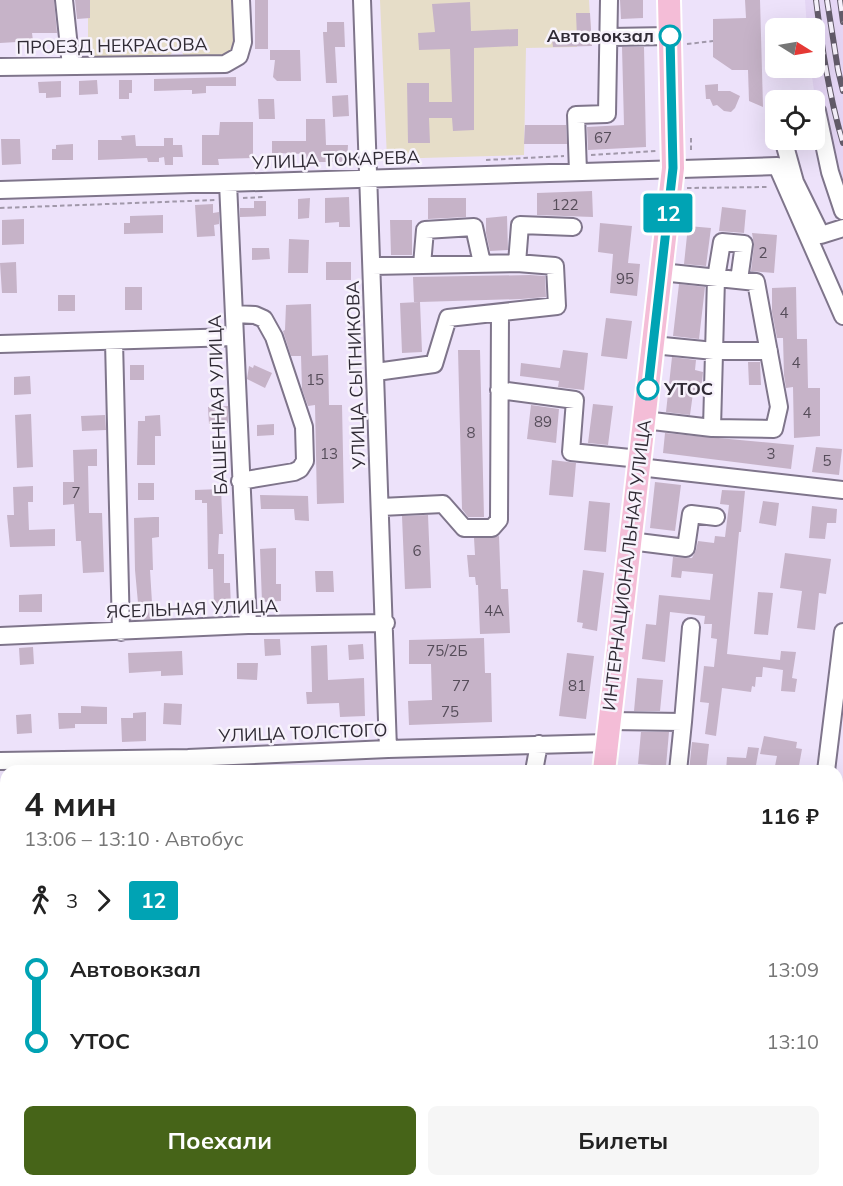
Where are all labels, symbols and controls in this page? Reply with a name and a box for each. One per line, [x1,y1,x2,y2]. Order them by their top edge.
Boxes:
north arrow [765,18,825,78]
map controls [765,18,825,150]
place label: Автовокзал [547,24,654,47]
marker: Автовокзал [659,25,681,47]
street label: ПРОЕЗД НЕКРАСОВА [16,32,208,59]
button: locate [765,90,825,150]
house number: 67 [594,128,612,147]
street label: УЛИЦА ТОКАРЕВА [251,145,420,174]
line badge: 12 [641,194,695,232]
house number: 122 [551,195,579,214]
text: 12 [655,200,681,226]
house number: 2 [758,243,768,262]
house number: 95 [616,269,634,288]
street label: УЛИЦА СЫТНИКОВА [341,280,370,471]
house number: 4 [779,303,789,322]
street label: БАШЕННАЯ УЛИЦА [203,315,232,495]
house number: 4 [791,353,801,372]
house number: 15 [306,370,324,389]
place label: УТОС [663,377,713,400]
marker: УТОС [637,378,659,400]
house number: 4 [802,403,812,422]
house number: 89 [534,412,552,431]
street label: ИНТЕРНАЦИОНАЛЬНАЯ УЛИЦА [597,418,656,712]
house number: 8 [466,423,476,442]
house number: 13 [320,444,338,463]
house number: 3 [766,444,776,463]
house number: 5 [822,451,832,470]
house number: 7 [71,483,81,502]
house number: 6 [412,541,422,560]
street label: ЯСЕЛЬНАЯ УЛИЦА [106,594,278,623]
house number: 4А [484,601,504,620]
house number: 75/2Б [426,641,468,660]
house number: 77 [452,676,470,695]
house number: 81 [568,676,586,695]
house number: 75 [441,702,459,721]
street label: УЛИЦА ТОЛСТОГО [217,718,388,747]
text: 4 мин [24,783,117,824]
text: 116 ₽ [760,802,819,830]
text: 13:06 – 13:10 · Автобус [24,826,244,851]
icon: walk [24,884,57,917]
icon: forward [87,884,120,917]
text: 12 [141,887,166,913]
text: 3 [66,888,78,913]
text: Автовокзал [70,955,201,983]
text: 13:09 [766,957,819,982]
text: УТОС [70,1027,130,1055]
text: 13:10 [766,1029,819,1054]
button: Поехали [24,1106,416,1175]
button: Билеты [428,1106,819,1175]

